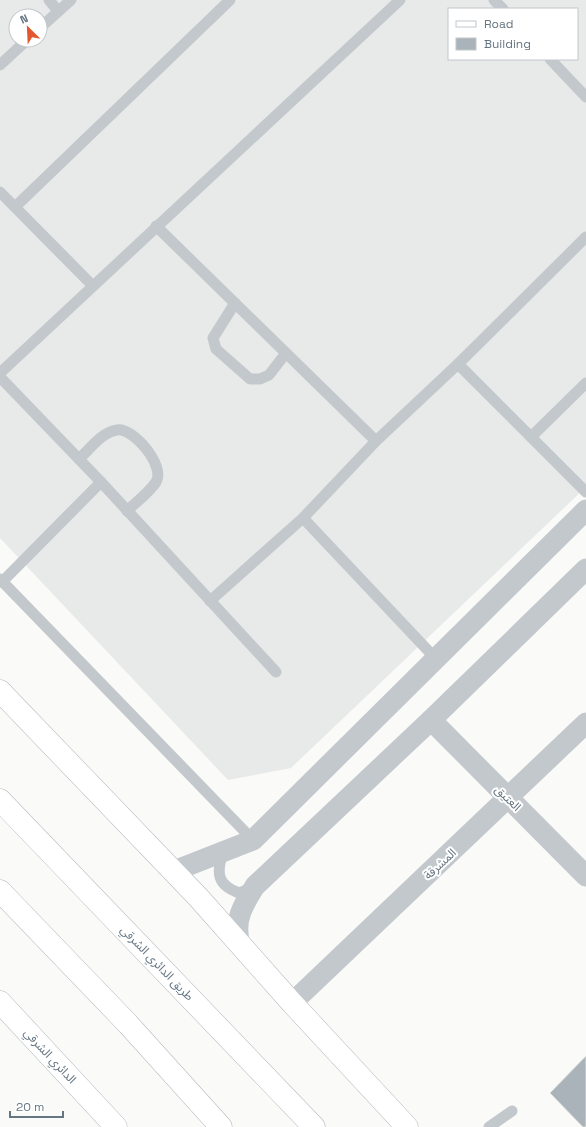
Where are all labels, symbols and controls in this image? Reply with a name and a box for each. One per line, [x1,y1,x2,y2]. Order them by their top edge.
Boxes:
north arrow [8,8,48,48]
legend [448,8,578,60]
text: N [18,11,30,27]
text: Road [484,16,513,32]
text: Building [484,36,531,52]
street label: العتيق [491,781,525,815]
street label: المشرقة [420,845,460,883]
street label: طريق الدائري الشرقي [116,922,197,1005]
street label: الدائري الشرقي [19,1025,80,1088]
scale bar [10,1093,63,1119]
text: 20 m [16,1099,44,1115]

